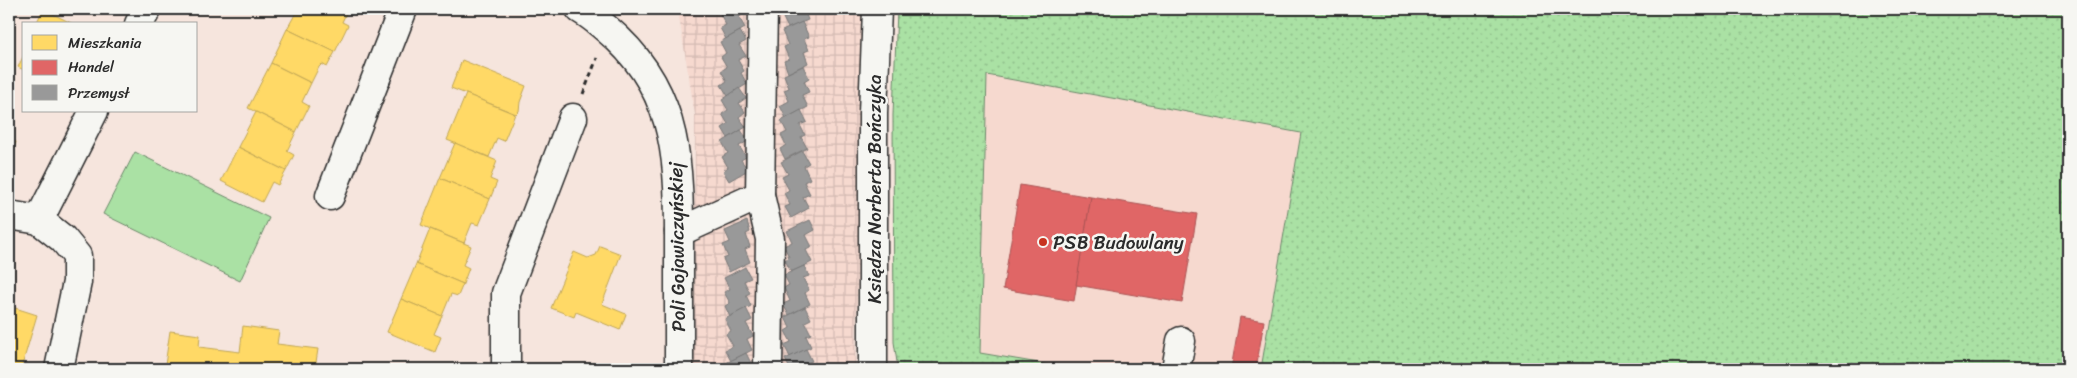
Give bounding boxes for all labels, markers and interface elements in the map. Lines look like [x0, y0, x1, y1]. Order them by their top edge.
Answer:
legend [22, 22, 198, 112]
text: Mieszkania [68, 30, 142, 56]
text: Handel [68, 54, 115, 80]
street label: Księdza Norberta Bończyka [858, 74, 891, 304]
text: Przemysł [68, 80, 130, 106]
street label: Poli Gojawiczyńskiej [659, 160, 695, 332]
place label: PSB Budowlany [1053, 226, 1184, 259]
marker: PSB Budowlany [1037, 236, 1049, 248]

